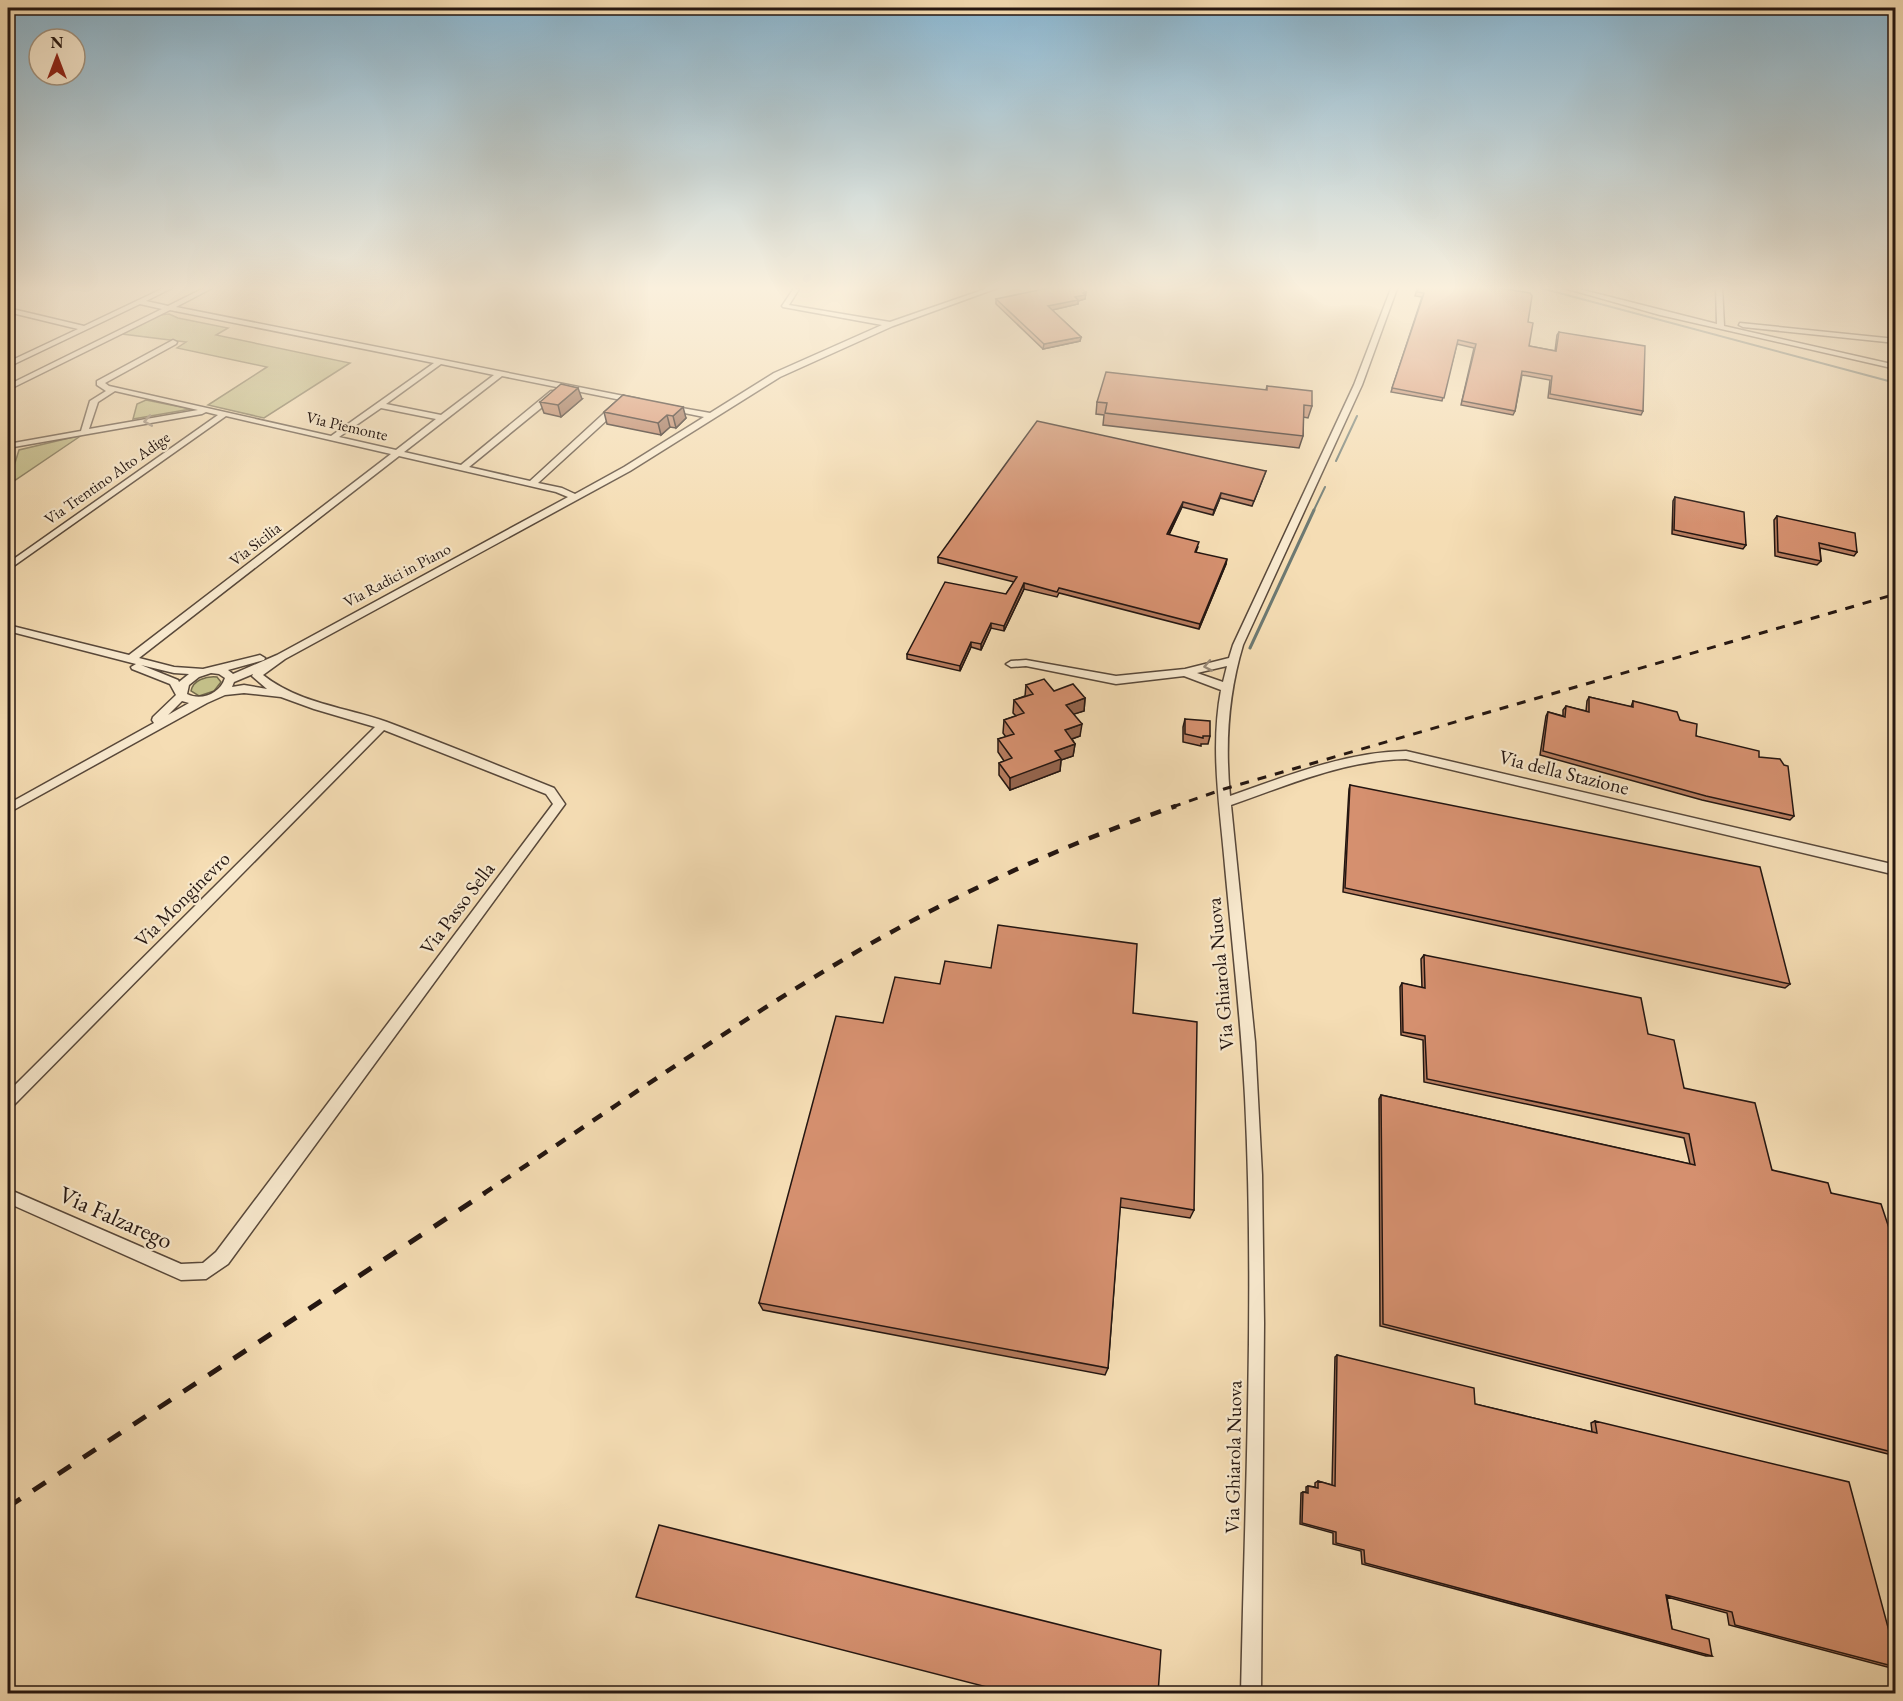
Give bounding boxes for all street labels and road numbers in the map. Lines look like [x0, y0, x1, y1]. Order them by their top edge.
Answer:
street label: Via Piemonte [304, 406, 390, 446]
street label: Via Trentino Alto Adige [40, 427, 174, 529]
street label: Via Sicilia [225, 517, 286, 571]
street label: Via Radici in Piano [340, 538, 454, 612]
street label: Via della Stazione [1496, 743, 1632, 801]
street label: Via Monginevro [129, 845, 236, 952]
street label: Via Passo Sella [414, 856, 500, 960]
street label: Via Ghiarola Nuova [1200, 897, 1240, 1051]
street label: Via Falzarego [54, 1178, 178, 1256]
street label: Via Ghiarola Nuova [1219, 1380, 1247, 1534]

